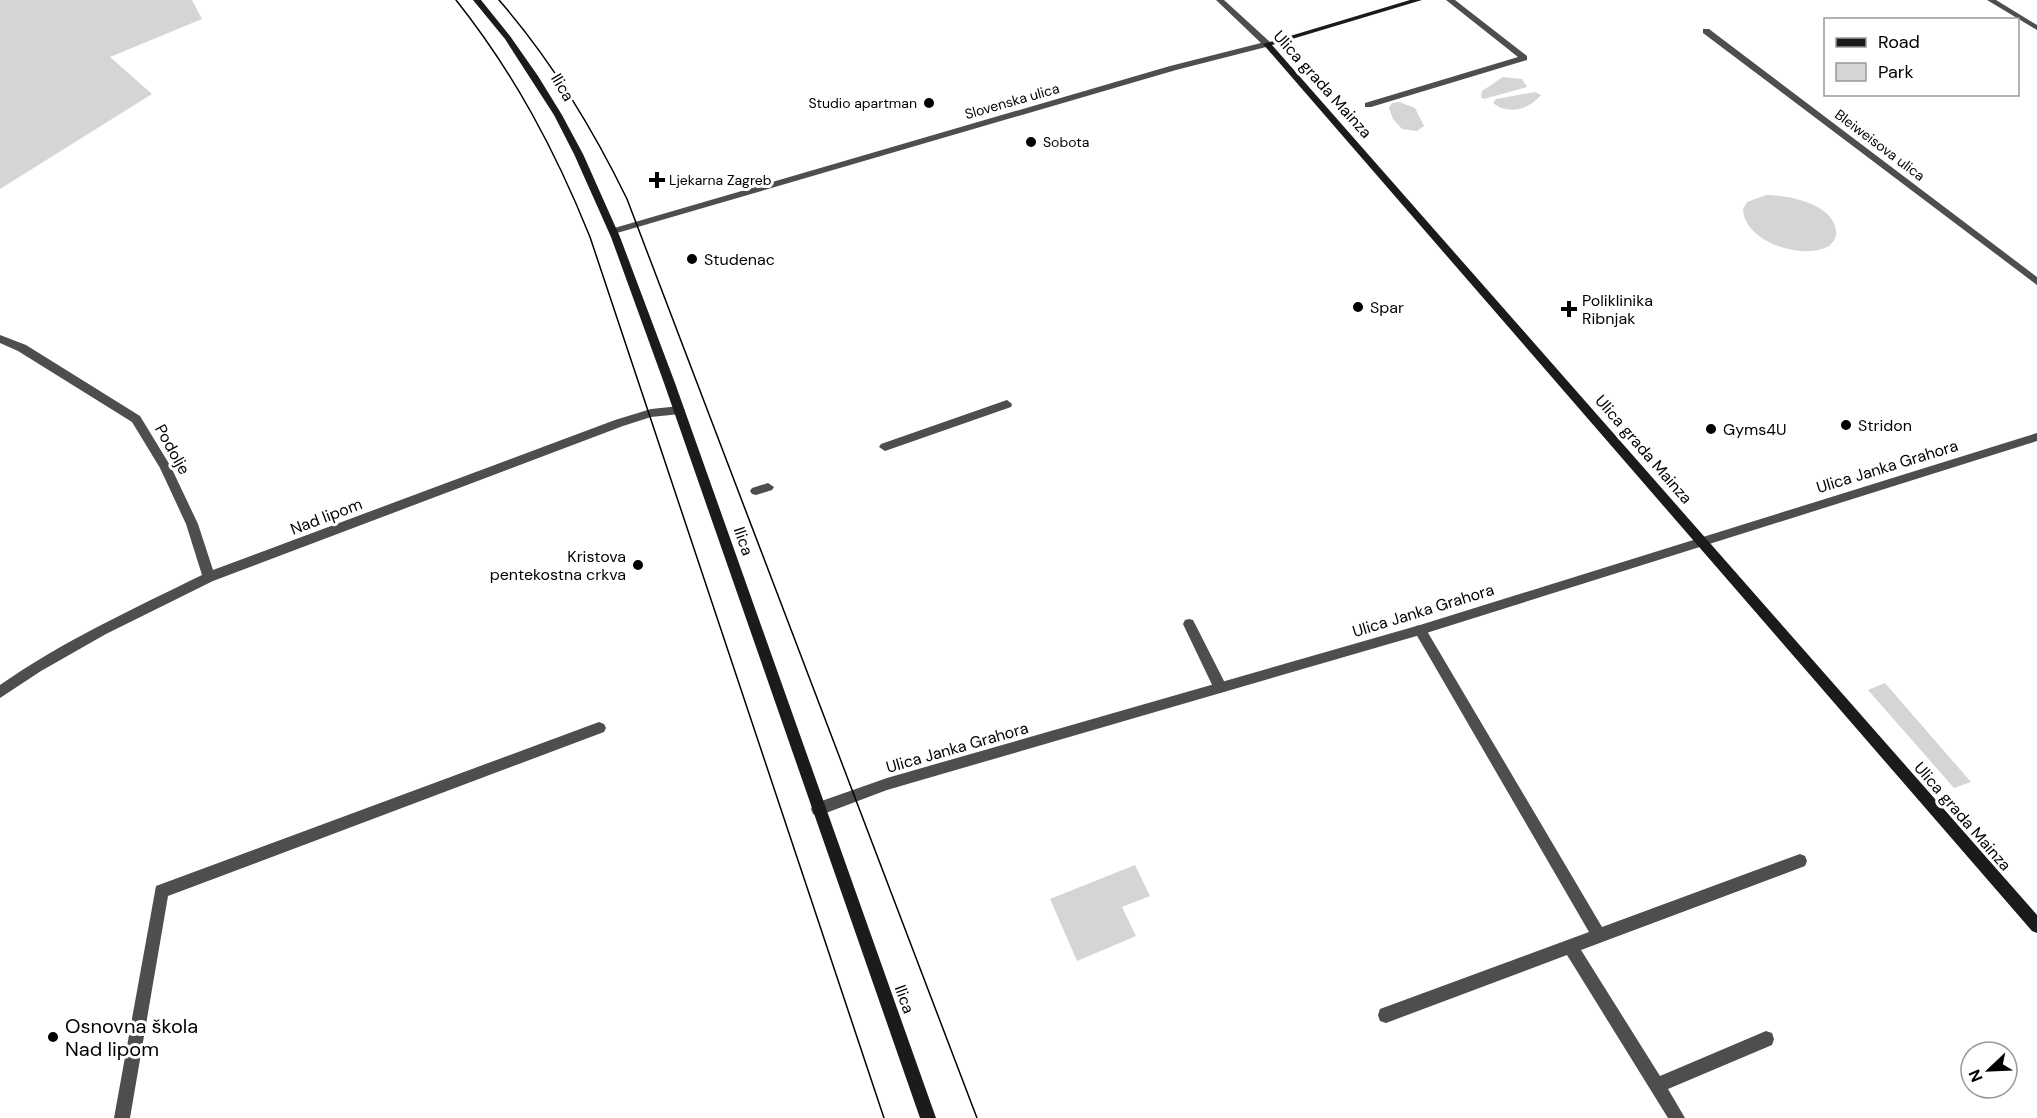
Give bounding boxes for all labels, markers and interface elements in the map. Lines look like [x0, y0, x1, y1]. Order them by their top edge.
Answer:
legend [1824, 18, 2019, 96]
street label: Ulica grada Mainza [1269, 26, 1377, 143]
text: Road [1878, 30, 1920, 54]
text: Park [1878, 60, 1914, 84]
street label: Ilica [546, 69, 579, 105]
street label: Slovenska ulica [963, 79, 1061, 123]
place label: Studio apartman [808, 94, 917, 112]
marker: Studio apartman [922, 96, 936, 110]
street label: Bleiweisova ulica [1831, 105, 1929, 185]
place label: Sobota [1043, 133, 1089, 151]
marker: Sobota [1024, 135, 1038, 149]
place label: Ljekarna Zagreb [669, 171, 772, 189]
marker: Ljekarna Zagreb [650, 173, 664, 187]
place label: Studenac [704, 249, 775, 270]
marker: Studenac [685, 252, 699, 266]
place label: Poliklinika Ribnjak [1582, 290, 1653, 329]
place label: Spar [1370, 297, 1404, 318]
marker: Spar [1351, 300, 1365, 314]
marker: Poliklinika Ribnjak [1560, 300, 1578, 318]
street label: Ulica grada Mainza [1591, 390, 1697, 508]
place label: Stridon [1858, 415, 1912, 436]
marker: Stridon [1839, 418, 1853, 432]
place label: Gyms4U [1723, 419, 1787, 440]
street label: Podolje [150, 420, 195, 478]
marker: Gyms4U [1704, 422, 1718, 436]
street label: Ulica Janka Grahora [1814, 435, 1960, 498]
street label: Nad lipom [287, 493, 365, 540]
street label: Ilica [729, 524, 758, 558]
place label: Kristova pentekostna crkva [490, 546, 626, 585]
marker: Kristova pentekostna crkva [631, 558, 645, 572]
street label: Ulica Janka Grahora [1350, 579, 1496, 642]
street label: Ulica Janka Grahora [884, 717, 1031, 778]
street label: Ulica grada Mainza [1910, 757, 2016, 875]
street label: Ilica [890, 982, 919, 1016]
place label: Osnovna škola Nad lipom [65, 1013, 198, 1062]
marker: Osnovna škola Nad lipom [46, 1030, 60, 1044]
north arrow [1959, 1040, 2019, 1100]
text: N [1964, 1066, 1988, 1085]

